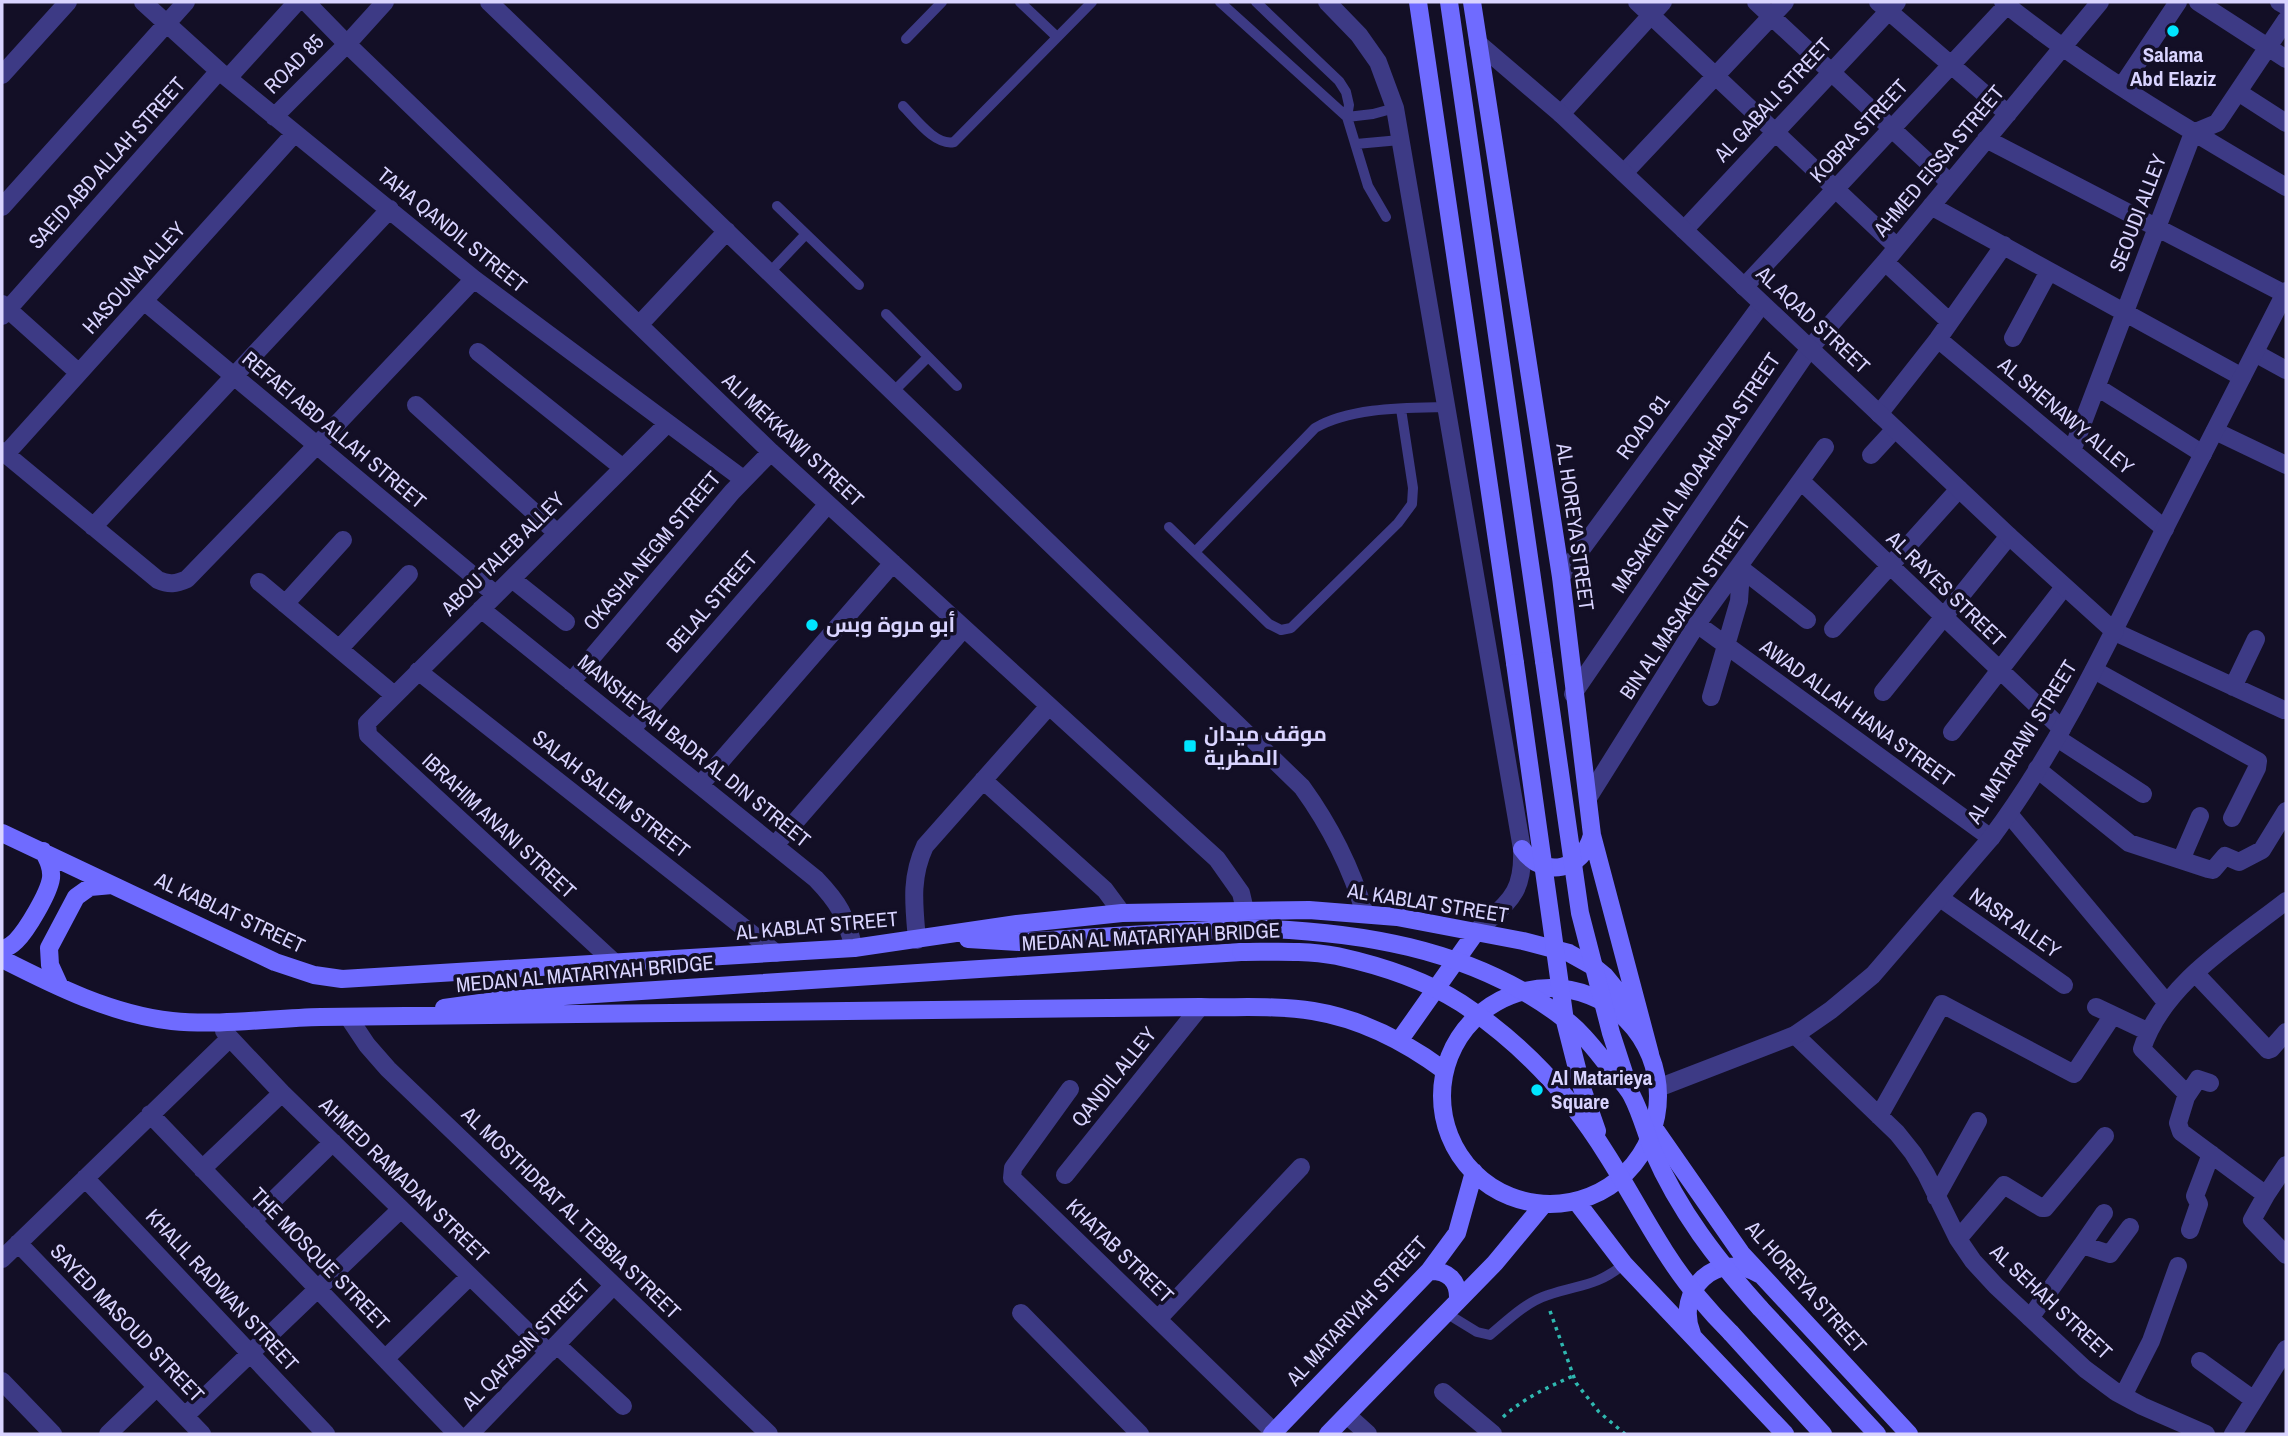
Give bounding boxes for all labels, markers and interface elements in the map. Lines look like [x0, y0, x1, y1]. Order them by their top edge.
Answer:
marker: Salama Abd Elaziz [2165, 23, 2181, 39]
street label: ROAD 85 [257, 27, 330, 100]
street label: AL GABALI STREET [1707, 31, 1838, 169]
place label: Salama Abd Elaziz [2130, 40, 2216, 93]
street label: SAEID ABD ALLAH STREET [22, 70, 192, 255]
street label: KOBRA STREET [1803, 72, 1915, 189]
street label: AHMED EISSA STREET [1866, 78, 2011, 243]
street label: SEOUDI ALLEY [2102, 150, 2173, 276]
street label: TAHA QANDIL STREET [371, 160, 534, 299]
street label: HASOUNA ALLEY [75, 215, 192, 340]
street label: AL AQAD STREET [1749, 259, 1877, 380]
street label: REFAEI ABD ALLAH STREET [236, 344, 433, 515]
street label: MASAKEN AL MOAAHADA STREET [1604, 347, 1787, 598]
street label: AL SHENAWY ALLEY [1992, 350, 2141, 481]
street label: ALI MEKKAWI STREET [715, 366, 871, 513]
street label: ROAD 81 [1609, 388, 1676, 465]
street label: AL HOREYA STREET [1549, 441, 1602, 613]
street label: OKASHA NEGM STREET [576, 464, 727, 637]
street label: ABOU TALEB ALLEY [434, 485, 571, 623]
street label: BIN AL MASAKEN STREET [1613, 510, 1757, 705]
street label: AL RAYES STREET [1880, 524, 2013, 653]
street label: BELAL STREET [659, 544, 764, 659]
place label: أبو مروة وبس [826, 610, 955, 639]
marker: أبو مروة وبس [804, 617, 820, 633]
street label: AWAD ALLAH HANA STREET [1754, 632, 1961, 793]
street label: MANSHEYAH BADR AL DIN STREET [572, 647, 817, 854]
street label: AL MATARAWI STREET [1959, 654, 2084, 830]
place label: موقف ميدان المطرية [1204, 719, 1327, 772]
street label: SALAH SALEM STREET [527, 723, 696, 865]
marker: موقف ميدان المطرية [1182, 738, 1198, 754]
street label: IBRAHIM ANANI STREET [416, 747, 583, 905]
street label: AL KABLAT STREET [150, 865, 310, 960]
street label: AL KABLAT STREET [1345, 875, 1511, 930]
street label: NASR ALLEY [1964, 881, 2067, 965]
street label: AL KABLAT STREET [734, 904, 900, 947]
street label: MEDAN AL MATARIYAH BRIDGE [1021, 915, 1281, 958]
street label: MEDAN AL MATARIYAH BRIDGE [455, 948, 715, 999]
street label: QANDIL ALLEY [1064, 1020, 1163, 1133]
place label: Al Matarieya Square [1551, 1063, 1653, 1116]
marker: Al Matarieya Square [1529, 1082, 1545, 1098]
street label: AHMED RAMADAN STREET [312, 1090, 496, 1269]
street label: AL MOSTHDRAT AL TEBBIA STREET [455, 1099, 688, 1326]
street label: THE MOSQUE STREET [244, 1181, 397, 1337]
street label: KHATAB STREET [1060, 1192, 1181, 1310]
street label: KHALIL RADWAN STREET [139, 1202, 306, 1377]
street label: AL HOREYA STREET [1739, 1214, 1874, 1359]
street label: AL MATARIYAH STREET [1279, 1229, 1434, 1392]
street label: SAYED MASOUD STREET [44, 1237, 211, 1409]
street label: AL SEHAH STREET [1983, 1237, 2119, 1366]
street label: AL QAFASIN STREET [455, 1272, 596, 1418]

